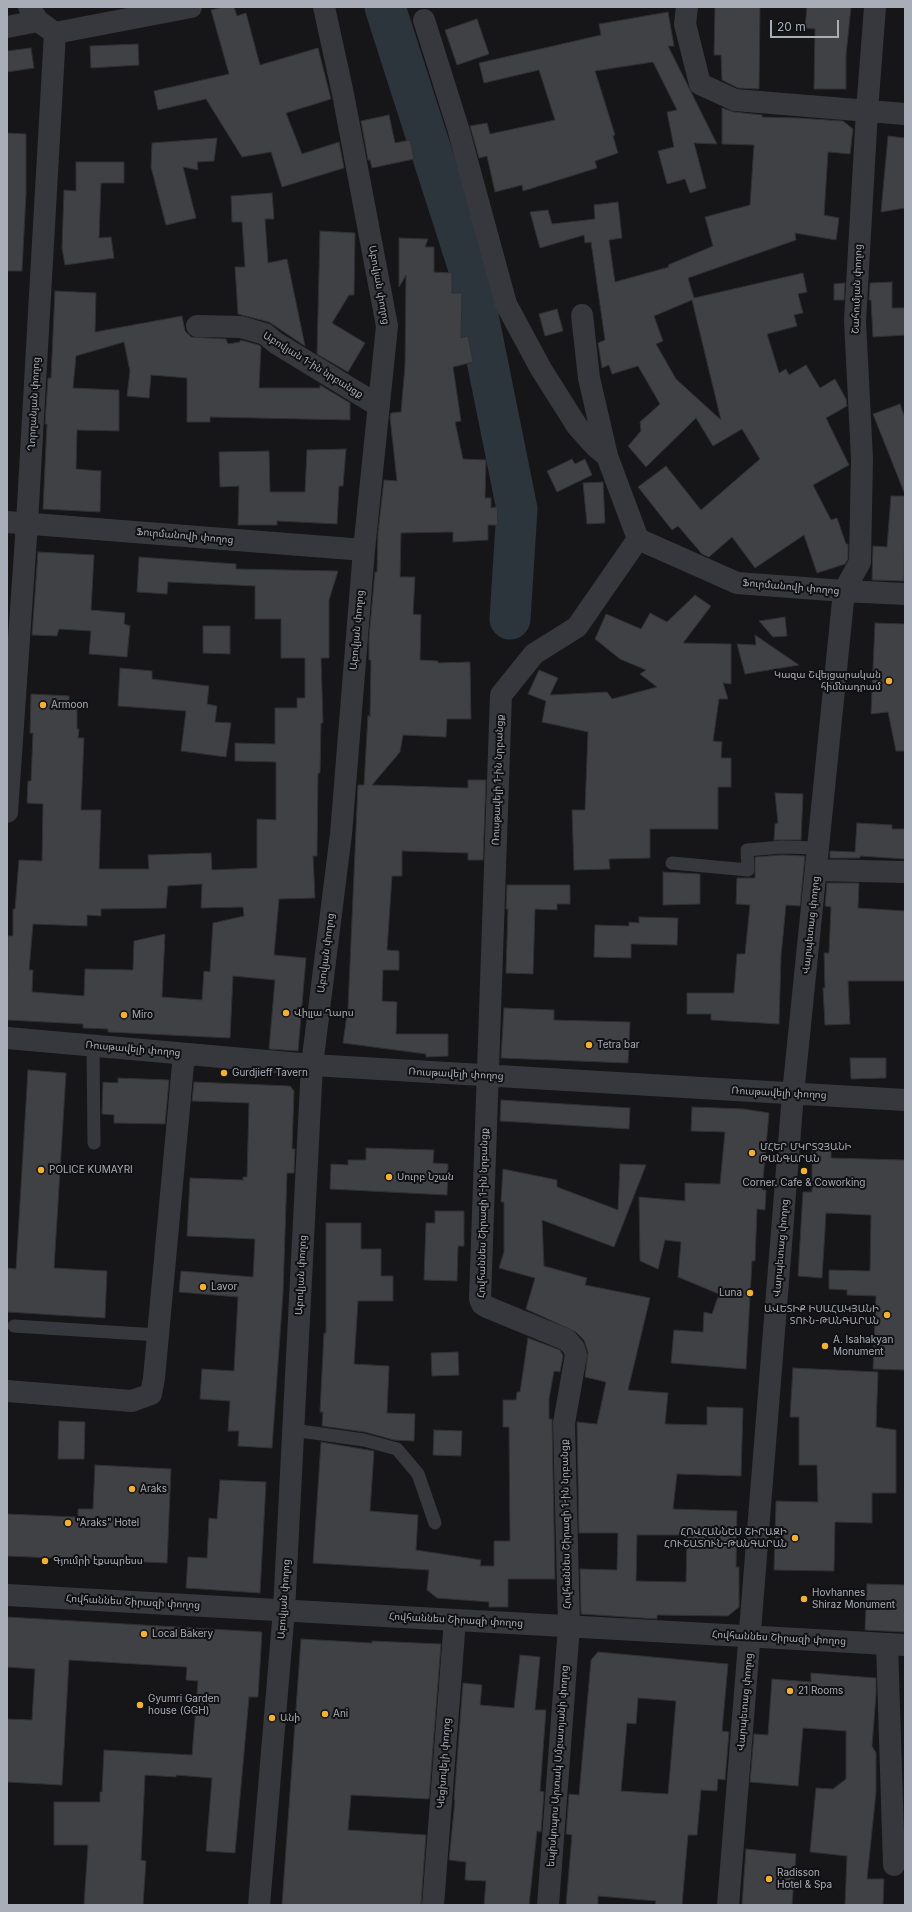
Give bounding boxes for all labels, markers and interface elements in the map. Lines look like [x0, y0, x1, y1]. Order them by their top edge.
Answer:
scale bar [772, 12, 841, 38]
text: 20 m [777, 19, 806, 34]
street label: Աբովյան փողոց [366, 244, 392, 326]
street label: Շահումյան փողոց [849, 244, 865, 334]
street label: Աբովյան 1-ին նրբանցք [261, 329, 365, 401]
street label: Ղորղանյան փողոց [26, 357, 42, 451]
street label: Ֆուրմանովի փողոց [136, 526, 234, 546]
street label: Ֆուրմանովի փողոց [742, 577, 840, 597]
street label: Աբովյան փողոց [348, 590, 366, 670]
place label: Կազա Շվեյցարական հիմնադրամ [774, 669, 881, 692]
marker: Կազա Շվեյցարական հիմնադրամ [884, 676, 894, 686]
place label: Armoon [51, 699, 88, 711]
marker: Armoon [38, 700, 48, 710]
street label: Ռուսթավելի 1-ին նրբանցք [490, 714, 506, 846]
street label: Վարպետաց փողոց [800, 875, 822, 975]
street label: Աբովյան փողոց [315, 912, 337, 994]
place label: Վիլլա Ղարս [294, 1007, 354, 1019]
marker: Վիլլա Ղարս [281, 1008, 291, 1018]
place label: Miro [132, 1009, 153, 1021]
marker: Miro [119, 1010, 129, 1020]
street label: Ռուսթավելի փողոց [85, 1039, 181, 1059]
place label: Tetra bar [597, 1039, 640, 1051]
marker: Tetra bar [584, 1040, 594, 1050]
street label: Ռուսթավելի փողոց [408, 1066, 504, 1082]
place label: Gurdjieff Tavern [232, 1067, 308, 1079]
marker: Gurdjieff Tavern [219, 1068, 229, 1078]
street label: Ռուսթավելի փողոց [731, 1085, 827, 1101]
street label: Հովհաննես Շիրազի 1-ին նրբանցք [476, 1128, 490, 1298]
place label: ՄՀԵՐ ՄԿՐՏՉՅԱՆԻ ԹԱՆԳԱՐԱՆ [760, 1141, 851, 1164]
marker: ՄՀԵՐ ՄԿՐՏՉՅԱՆԻ ԹԱՆԳԱՐԱՆ [747, 1148, 757, 1158]
place label: POLICE KUMAYRI [49, 1164, 133, 1176]
marker: POLICE KUMAYRI [36, 1165, 46, 1175]
marker: Corner. Cafe & Coworking [799, 1166, 809, 1176]
place label: Սուրբ Նշան [397, 1171, 454, 1183]
marker: Սուրբ Նշան [384, 1172, 394, 1182]
place label: Corner. Cafe & Coworking [742, 1177, 866, 1189]
street label: Վարպետաց փողոց [771, 1198, 791, 1298]
street label: Աբովյան փողոց [293, 1235, 309, 1315]
place label: Lavor [211, 1281, 237, 1293]
marker: Lavor [198, 1282, 208, 1292]
place label: Luna [719, 1287, 742, 1299]
marker: Luna [745, 1288, 755, 1298]
place label: ԱՎԵՏԻՔ ԻՍԱՀԱԿՅԱՆԻ ՏՈՒՆ-ԹԱՆԳԱՐԱՆ [764, 1303, 879, 1326]
marker: ԱՎԵՏԻՔ ԻՍԱՀԱԿՅԱՆԻ ՏՈՒՆ-ԹԱՆԳԱՐԱՆ [882, 1310, 892, 1320]
place label: A. Isahakyan Monument [833, 1334, 893, 1358]
marker: A. Isahakyan Monument [820, 1341, 830, 1351]
street label: Հովհաննես Շիրազի 1-ին նրբանցք [559, 1439, 573, 1609]
place label: Araks [140, 1483, 167, 1495]
marker: Araks [127, 1484, 137, 1494]
place label: "Araks" Hotel [76, 1517, 139, 1529]
marker: "Araks" Hotel [63, 1518, 73, 1528]
place label: ՀՈՎՀԱՆՆԵՍ ՇԻՐԱԶԻ ՀՈՒՇԱՏՈՒՆ-ԹԱՆԳԱՐԱՆ [664, 1526, 787, 1550]
marker: ՀՈՎՀԱՆՆԵՍ ՇԻՐԱԶԻ ՀՈՒՇԱՏՈՒՆ-ԹԱՆԳԱՐԱՆ [790, 1533, 800, 1543]
place label: Գյումրի էքսպրեսս [53, 1555, 143, 1567]
marker: Գյումրի էքսպրեսս [40, 1556, 50, 1566]
street label: Աբովյան փողոց [275, 1559, 293, 1639]
place label: Hovhannes Shiraz Monument [812, 1587, 895, 1610]
street label: Հովհաննես Շիրազի փողոց [66, 1592, 200, 1612]
marker: Hovhannes Shiraz Monument [799, 1594, 809, 1604]
street label: Հովհաննես Շիրազի փողոց [389, 1610, 523, 1630]
place label: Local Bakery [152, 1628, 213, 1640]
street label: Հովհաննես Շիրազի փողոց [712, 1628, 846, 1648]
marker: Local Bakery [139, 1629, 149, 1639]
street label: Վարպետաց փողոց [735, 1652, 755, 1752]
street label: եպիսկոպոս Արտակ Սմբատյանի փողոց [545, 1665, 571, 1867]
place label: 21 Rooms [798, 1685, 843, 1697]
marker: 21 Rooms [785, 1686, 795, 1696]
place label: Gyumri Garden house (GGH) [148, 1693, 219, 1716]
marker: Gyumri Garden house (GGH) [135, 1700, 145, 1710]
place label: Ani [333, 1708, 348, 1720]
marker: Ani [320, 1709, 330, 1719]
place label: Անի [280, 1712, 300, 1724]
marker: Անի [267, 1713, 277, 1723]
street label: Կեցխովելի փողոց [435, 1717, 453, 1809]
place label: Radisson Hotel & Spa [777, 1867, 832, 1890]
marker: Radisson Hotel & Spa [764, 1874, 774, 1884]

